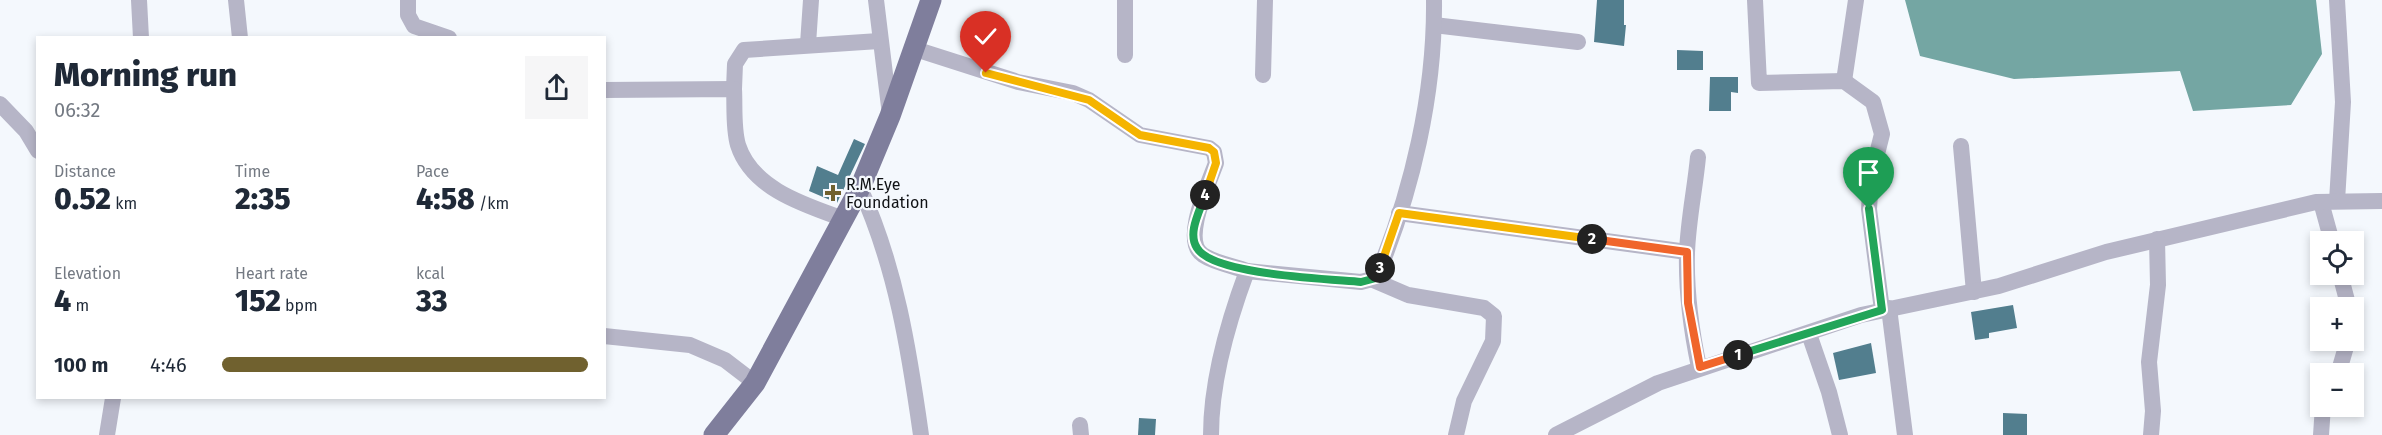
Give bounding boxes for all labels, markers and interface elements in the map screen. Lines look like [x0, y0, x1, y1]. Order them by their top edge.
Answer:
pin [960, 11, 1011, 73]
icon: check [969, 20, 1002, 53]
text: Morning run [54, 55, 237, 95]
button: share [525, 56, 588, 119]
text: 06:32 [54, 98, 100, 122]
pin [1843, 147, 1894, 209]
icon: arrive [1852, 156, 1885, 189]
text: Distance [54, 162, 116, 181]
text: Time [235, 162, 270, 181]
text: Pace [416, 162, 449, 181]
place label: R.M.Eye Foundation [846, 175, 929, 212]
pin: 4 [1190, 180, 1220, 210]
text: 0.52 [54, 181, 111, 217]
text: 2:35 [235, 181, 291, 217]
text: 4:58 [416, 181, 475, 217]
marker: R.M.Eye Foundation [824, 184, 842, 202]
text: 4 [1200, 185, 1210, 204]
text: km [111, 194, 137, 213]
text: /km [475, 194, 509, 213]
pin: 2 [1577, 224, 1607, 254]
text: 2 [1588, 229, 1596, 248]
map controls [2310, 231, 2364, 417]
button: locate [2310, 231, 2364, 285]
pin: 3 [1365, 253, 1395, 283]
text: 3 [1376, 258, 1384, 277]
text: Elevation [54, 264, 121, 283]
text: Heart rate [235, 264, 308, 283]
text: kcal [416, 264, 445, 283]
text: 4 [54, 283, 71, 319]
text: 152 [235, 283, 281, 319]
text: 33 [416, 283, 448, 319]
text: m [71, 296, 89, 315]
text: bpm [281, 296, 318, 315]
button: + [2310, 297, 2364, 351]
pin: 1 [1723, 340, 1753, 370]
text: 1 [1734, 345, 1742, 364]
text: 100 m [54, 353, 108, 377]
text: 4:46 [150, 353, 187, 377]
button: − [2310, 363, 2364, 417]

